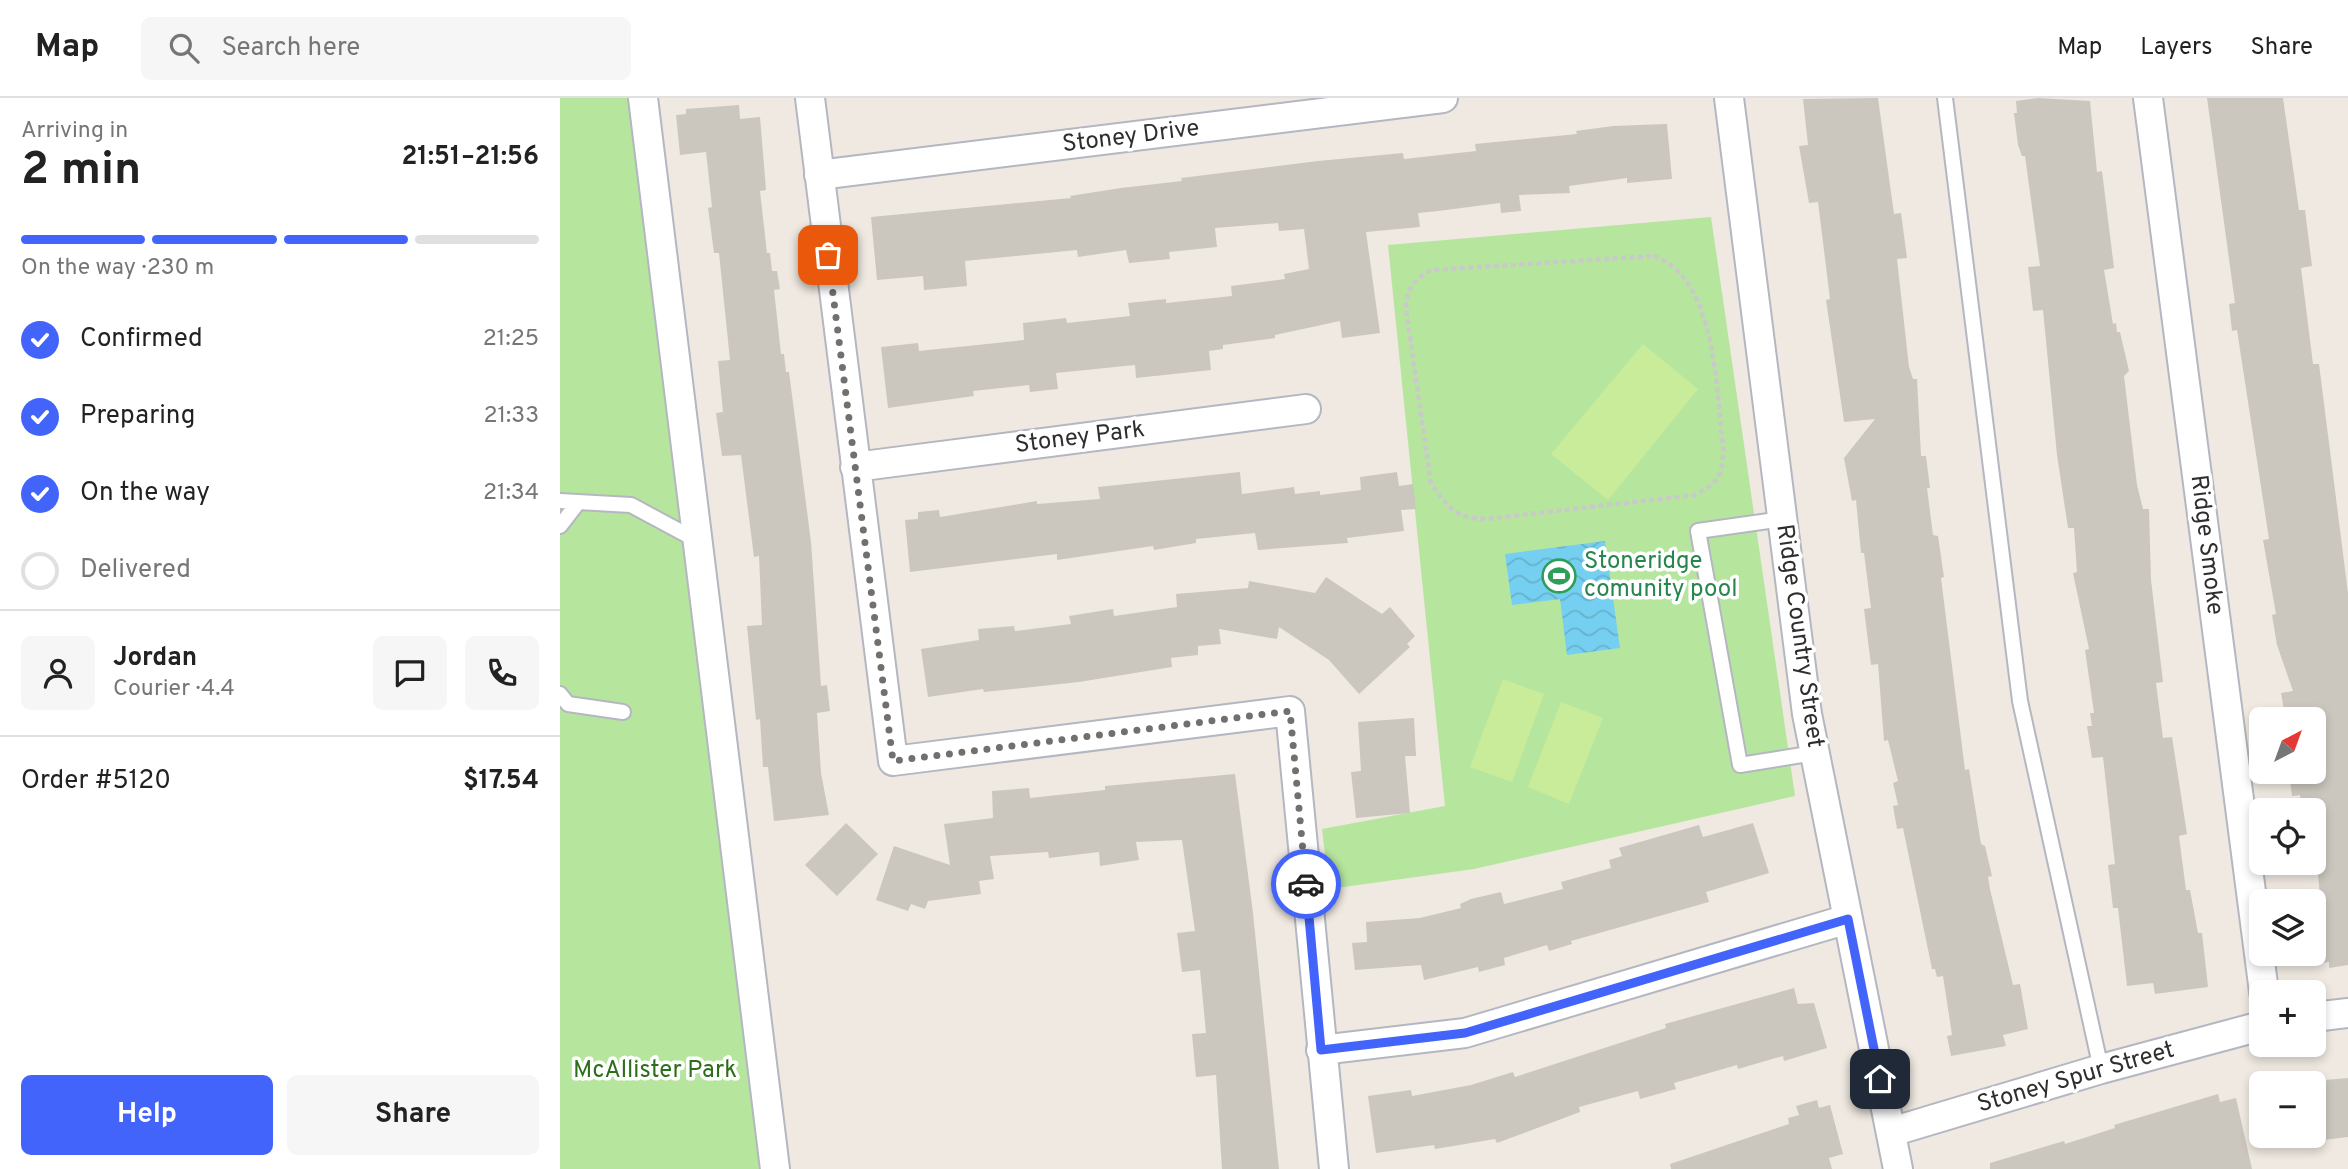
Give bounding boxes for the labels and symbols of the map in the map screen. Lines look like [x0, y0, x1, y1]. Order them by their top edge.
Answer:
street label: Stoney Drive [1061, 114, 1201, 160]
pin [798, 225, 858, 285]
street label: Stoney Park [1013, 415, 1147, 461]
street label: Ridge Smoke [2183, 473, 2229, 617]
street label: Ridge Country Street [1768, 522, 1830, 750]
place label: Stoneridge comunity pool [1584, 547, 1737, 605]
sports icon: Stoneridge comunity pool [1540, 557, 1578, 595]
north arrow [2249, 707, 2326, 784]
courier [1271, 849, 1341, 919]
street label: Stoney Spur Street [1974, 1036, 2178, 1120]
pin [1850, 1049, 1910, 1109]
park label: McAllister Park [573, 1056, 737, 1086]

